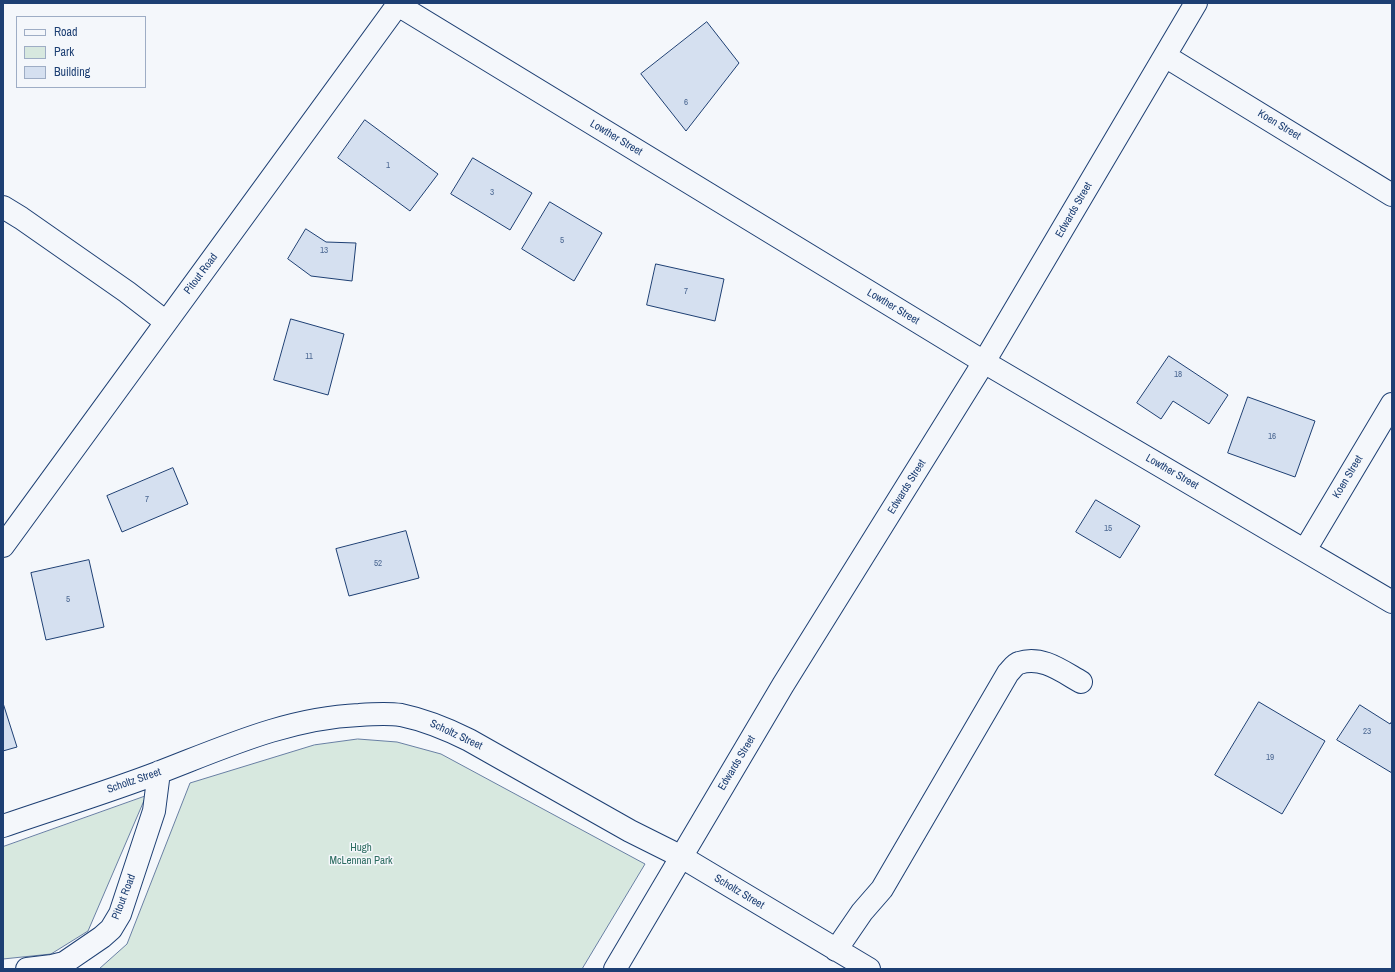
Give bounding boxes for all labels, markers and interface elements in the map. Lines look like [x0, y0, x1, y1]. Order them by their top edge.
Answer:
legend [16, 16, 146, 88]
text: Road [54, 24, 78, 40]
text: Park [54, 44, 74, 60]
text: Building [54, 64, 90, 80]
house number: 6 [684, 98, 688, 108]
street label: Koen Street [1255, 107, 1303, 143]
street label: Lowther Street [587, 117, 645, 159]
house number: 1 [386, 161, 390, 171]
street label: Edwards Street [1053, 180, 1095, 240]
house number: 3 [490, 188, 494, 198]
house number: 5 [560, 236, 564, 246]
house number: 13 [320, 246, 328, 256]
street label: Pitout Road [181, 251, 221, 297]
street label: Lowther Street [864, 286, 922, 328]
house number: 7 [684, 287, 688, 297]
house number: 11 [305, 352, 313, 362]
house number: 18 [1174, 370, 1182, 380]
house number: 16 [1268, 432, 1276, 442]
street label: Lowther Street [1143, 452, 1201, 492]
street label: Koen Street [1330, 453, 1366, 501]
street label: Edwards Street [885, 457, 929, 517]
house number: 7 [145, 495, 149, 505]
house number: 15 [1104, 524, 1112, 534]
house number: 52 [374, 559, 382, 569]
house number: 5 [66, 595, 70, 605]
street label: Scholtz Street [428, 717, 484, 753]
house number: 23 [1363, 727, 1371, 737]
street label: Edwards Street [715, 733, 759, 793]
house number: 19 [1266, 753, 1274, 763]
street label: Scholtz Street [105, 766, 163, 796]
park label: Hugh McLennan Park [329, 841, 393, 867]
street label: Pitout Road [109, 872, 139, 922]
street label: Scholtz Street [712, 872, 766, 912]

